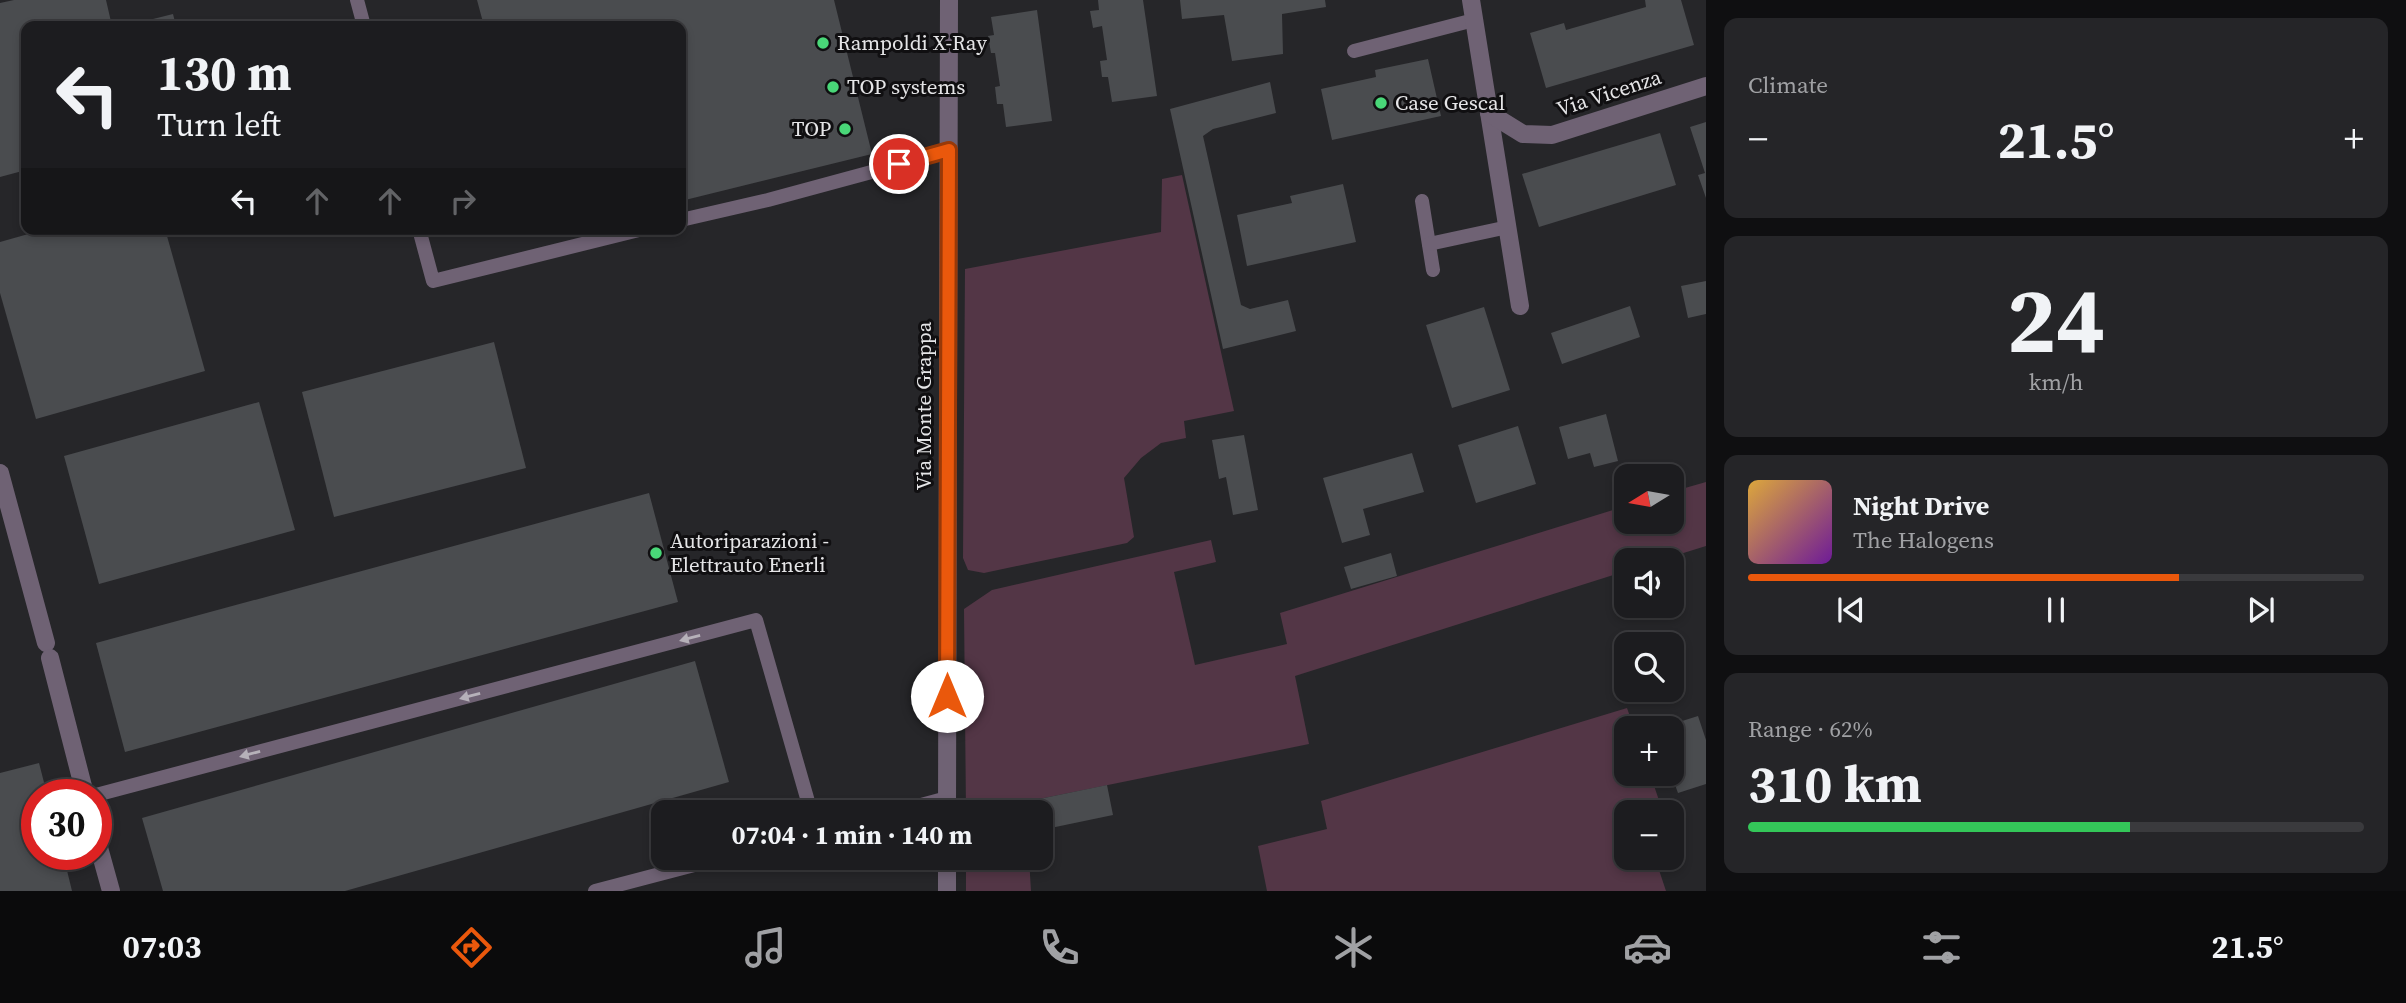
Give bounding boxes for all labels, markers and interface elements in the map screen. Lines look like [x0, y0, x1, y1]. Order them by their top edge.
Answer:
place label: Rampoldi X-Ray [837, 28, 987, 57]
marker: Rampoldi X-Ray [815, 35, 831, 51]
text: 130 m [157, 39, 292, 106]
icon: left [42, 49, 133, 140]
street label: Via Vicenza [1553, 62, 1665, 123]
text: Climate [1748, 69, 1828, 101]
place label: TOP systems [847, 72, 965, 101]
marker: TOP systems [825, 79, 841, 95]
place label: Case Gescal [1395, 88, 1505, 117]
marker: Case Gescal [1373, 95, 1389, 111]
text: Turn left [157, 103, 281, 147]
text: 21.5° [1997, 104, 2115, 175]
text: − [1748, 113, 1768, 165]
text: + [2344, 113, 2364, 165]
place label: TOP [792, 114, 831, 143]
marker: TOP [837, 121, 853, 137]
pin [869, 134, 929, 194]
icon: arrive [880, 145, 918, 183]
icon: left [225, 182, 263, 220]
icon: ahead [298, 182, 336, 220]
icon: ahead [371, 182, 409, 220]
icon: right [444, 182, 482, 220]
text: 24 [2007, 258, 2105, 382]
street label: Via Monte Grappa [909, 321, 938, 490]
text: km/h [2029, 366, 2083, 398]
north arrow [1614, 464, 1684, 534]
map controls [1614, 464, 1684, 870]
text: Night Drive [1853, 488, 1989, 524]
text: The Halogens [1853, 524, 1994, 556]
place label: Autoriparazioni - Elettrauto Enerli [670, 526, 829, 579]
marker: Autoriparazioni - Elettrauto Enerli [648, 545, 664, 561]
button: sound [1614, 548, 1684, 618]
icon: previous [1832, 591, 1870, 629]
icon: pause [2037, 591, 2075, 629]
icon: next [2242, 591, 2280, 629]
button: search [1614, 632, 1684, 702]
one-way arrow [678, 633, 700, 644]
position arrow [910, 659, 984, 733]
one-way arrow [459, 691, 481, 702]
text: Range · 62% [1748, 713, 1873, 745]
button: + [1614, 716, 1684, 786]
text: 310 km [1748, 748, 1922, 819]
one-way arrow [239, 749, 261, 760]
speed limit sign: 30 [21, 779, 112, 870]
button: − [1614, 800, 1684, 870]
text: 07:04 · 1 min · 140 m [732, 817, 972, 853]
icon: directions [447, 923, 496, 972]
icon: music [741, 923, 790, 972]
icon: phone [1035, 923, 1084, 972]
icon: climate [1329, 923, 1378, 972]
icon: car [1623, 923, 1672, 972]
icon: filters [1917, 923, 1966, 972]
text: 07:03 [123, 925, 202, 969]
text: 21.5° [2211, 925, 2283, 969]

